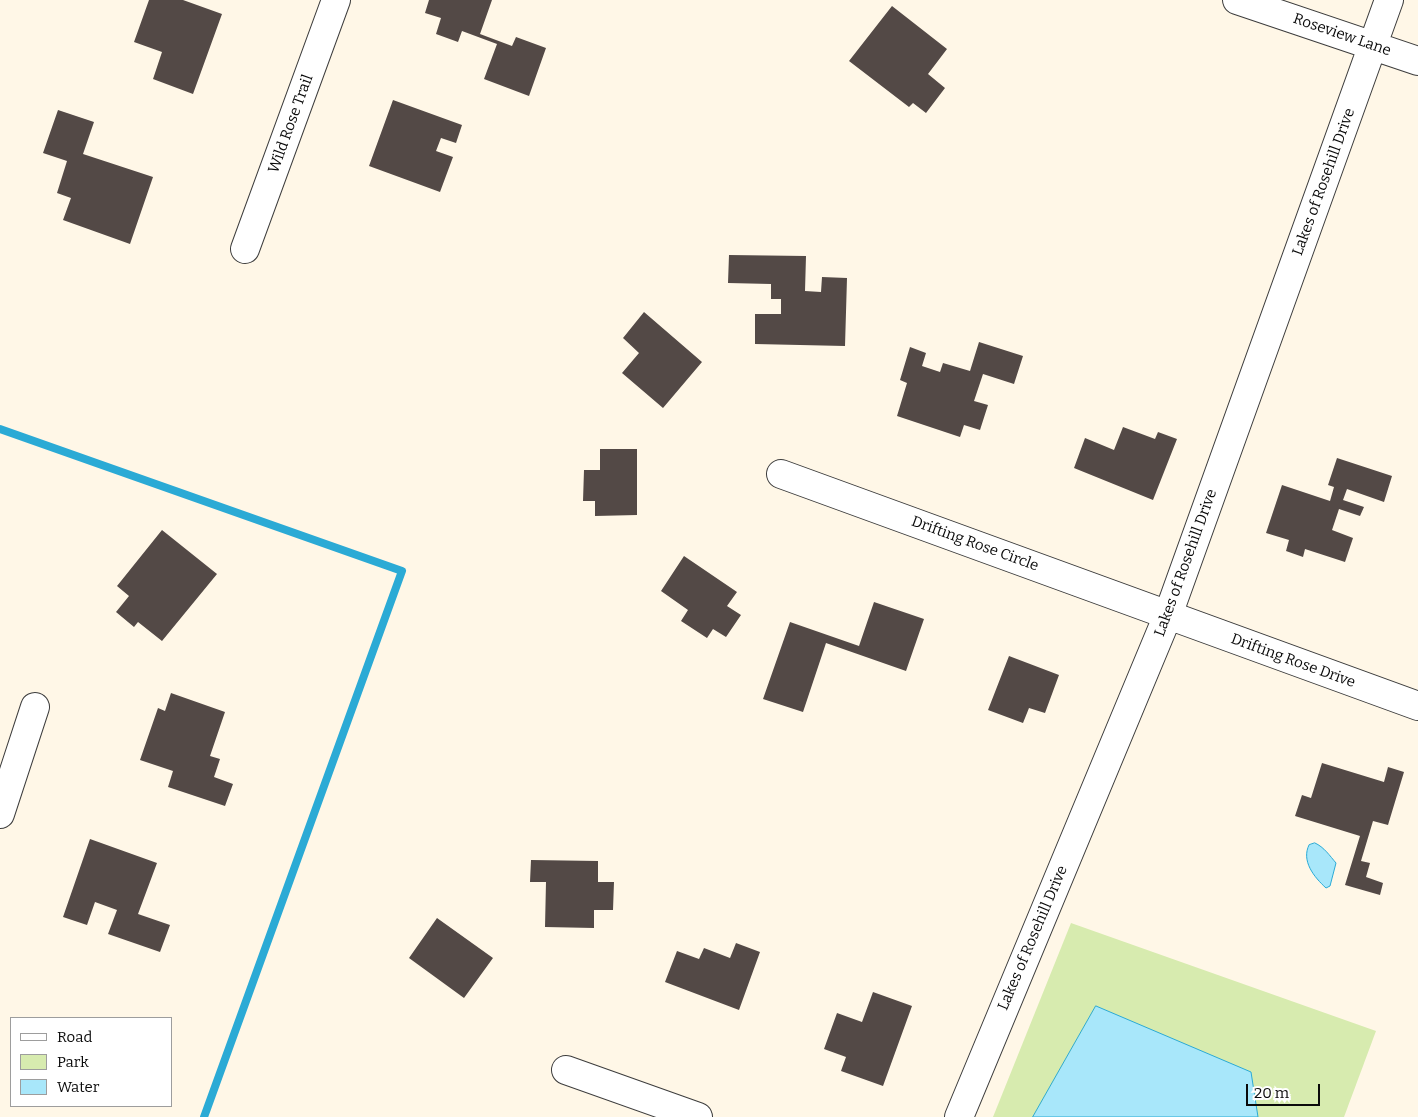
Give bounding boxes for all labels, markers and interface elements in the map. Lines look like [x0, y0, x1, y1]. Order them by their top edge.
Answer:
street label: Roseview Lane [1291, 10, 1393, 60]
street label: Wild Rose Trail [265, 72, 317, 176]
street label: Lakes of Rosehill Drive [1289, 106, 1359, 258]
street label: Lakes of Rosehill Drive [1151, 487, 1221, 639]
street label: Drifting Rose Circle [909, 513, 1041, 575]
street label: Drifting Rose Drive [1228, 630, 1358, 692]
street label: Lakes of Rosehill Drive [994, 863, 1072, 1013]
legend [10, 1017, 172, 1107]
text: Road [57, 1028, 92, 1046]
text: Park [57, 1053, 89, 1071]
scale bar [1248, 1074, 1322, 1106]
text: Water [57, 1078, 99, 1096]
text: 20 m [1254, 1084, 1289, 1102]

